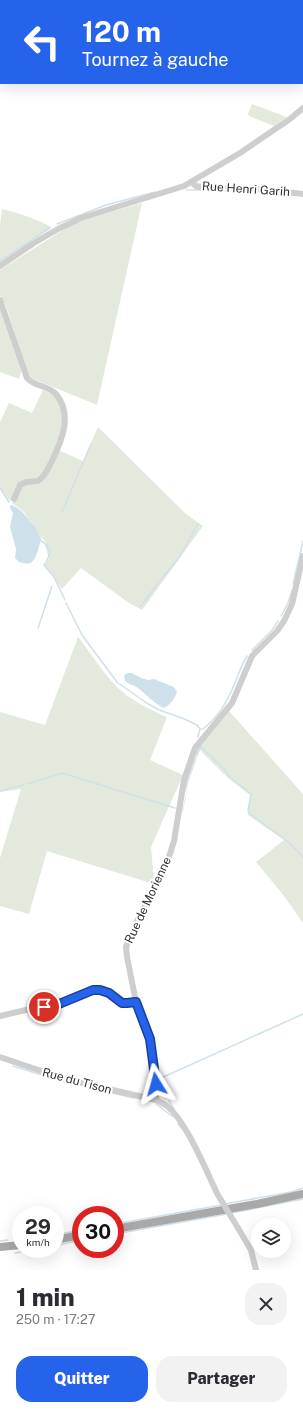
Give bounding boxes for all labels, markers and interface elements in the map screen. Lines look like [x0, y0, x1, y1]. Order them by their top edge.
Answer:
text: 120 m [82, 15, 161, 48]
icon: left [16, 16, 68, 68]
text: Tournez à gauche [82, 49, 229, 70]
street label: Rue Henri Garih [202, 179, 291, 199]
street label: Rue de Morienne [122, 854, 174, 945]
pin [27, 990, 61, 1024]
icon: arrive [33, 996, 55, 1018]
position arrow [135, 1063, 177, 1105]
street label: Rue du Tison [41, 1065, 113, 1097]
speed limit sign: 30 [72, 1206, 124, 1258]
text: 29 [25, 1215, 51, 1239]
map controls [251, 1218, 291, 1258]
button: layers [251, 1218, 291, 1258]
text: km/h [26, 1236, 50, 1248]
text: 1 min [16, 1283, 75, 1311]
button: close [245, 1283, 287, 1325]
text: 250 m · 17:27 [16, 1312, 96, 1327]
button: Quitter [16, 1356, 148, 1402]
button: Partager [156, 1356, 287, 1402]

